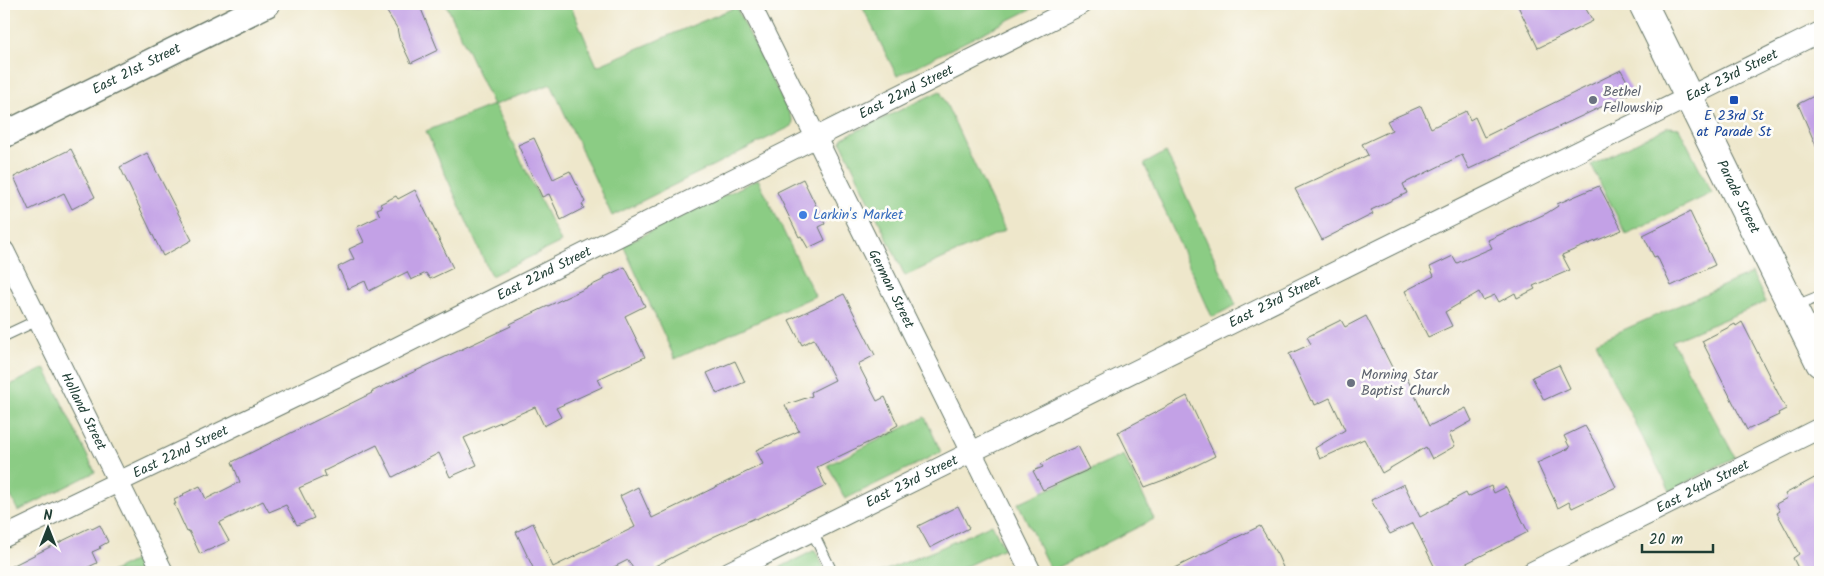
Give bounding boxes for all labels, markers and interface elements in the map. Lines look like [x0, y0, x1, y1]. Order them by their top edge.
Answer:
street label: East 21st Street [88, 37, 185, 100]
street label: East 23rd Street [1682, 43, 1782, 108]
street label: East 22nd Street [855, 59, 958, 125]
place label: Bethel Fellowship [1603, 81, 1663, 119]
marker: Bethel Fellowship [1587, 94, 1599, 106]
marker: E 23rd St at Parade St [1728, 94, 1740, 106]
place label: E 23rd St at Parade St [1697, 105, 1772, 143]
street label: Parade Street [1711, 156, 1766, 238]
place label: Larkin's Market [813, 204, 904, 226]
marker: Larkin's Market [797, 209, 809, 221]
street label: East 22nd Street [493, 240, 596, 307]
street label: German Street [862, 246, 920, 333]
street label: East 23rd Street [1225, 269, 1325, 334]
place label: Morning Star Baptist Church [1361, 364, 1450, 402]
street label: Holland Street [55, 369, 112, 455]
marker: Morning Star Baptist Church [1345, 377, 1357, 389]
street label: East 22nd Street [129, 419, 233, 484]
street label: East 23rd Street [862, 449, 962, 514]
street label: East 24th Street [1652, 454, 1754, 519]
north arrow [22, 504, 72, 554]
text: N [44, 505, 53, 527]
scale bar [1642, 521, 1713, 553]
text: 20 m [1649, 528, 1683, 552]

